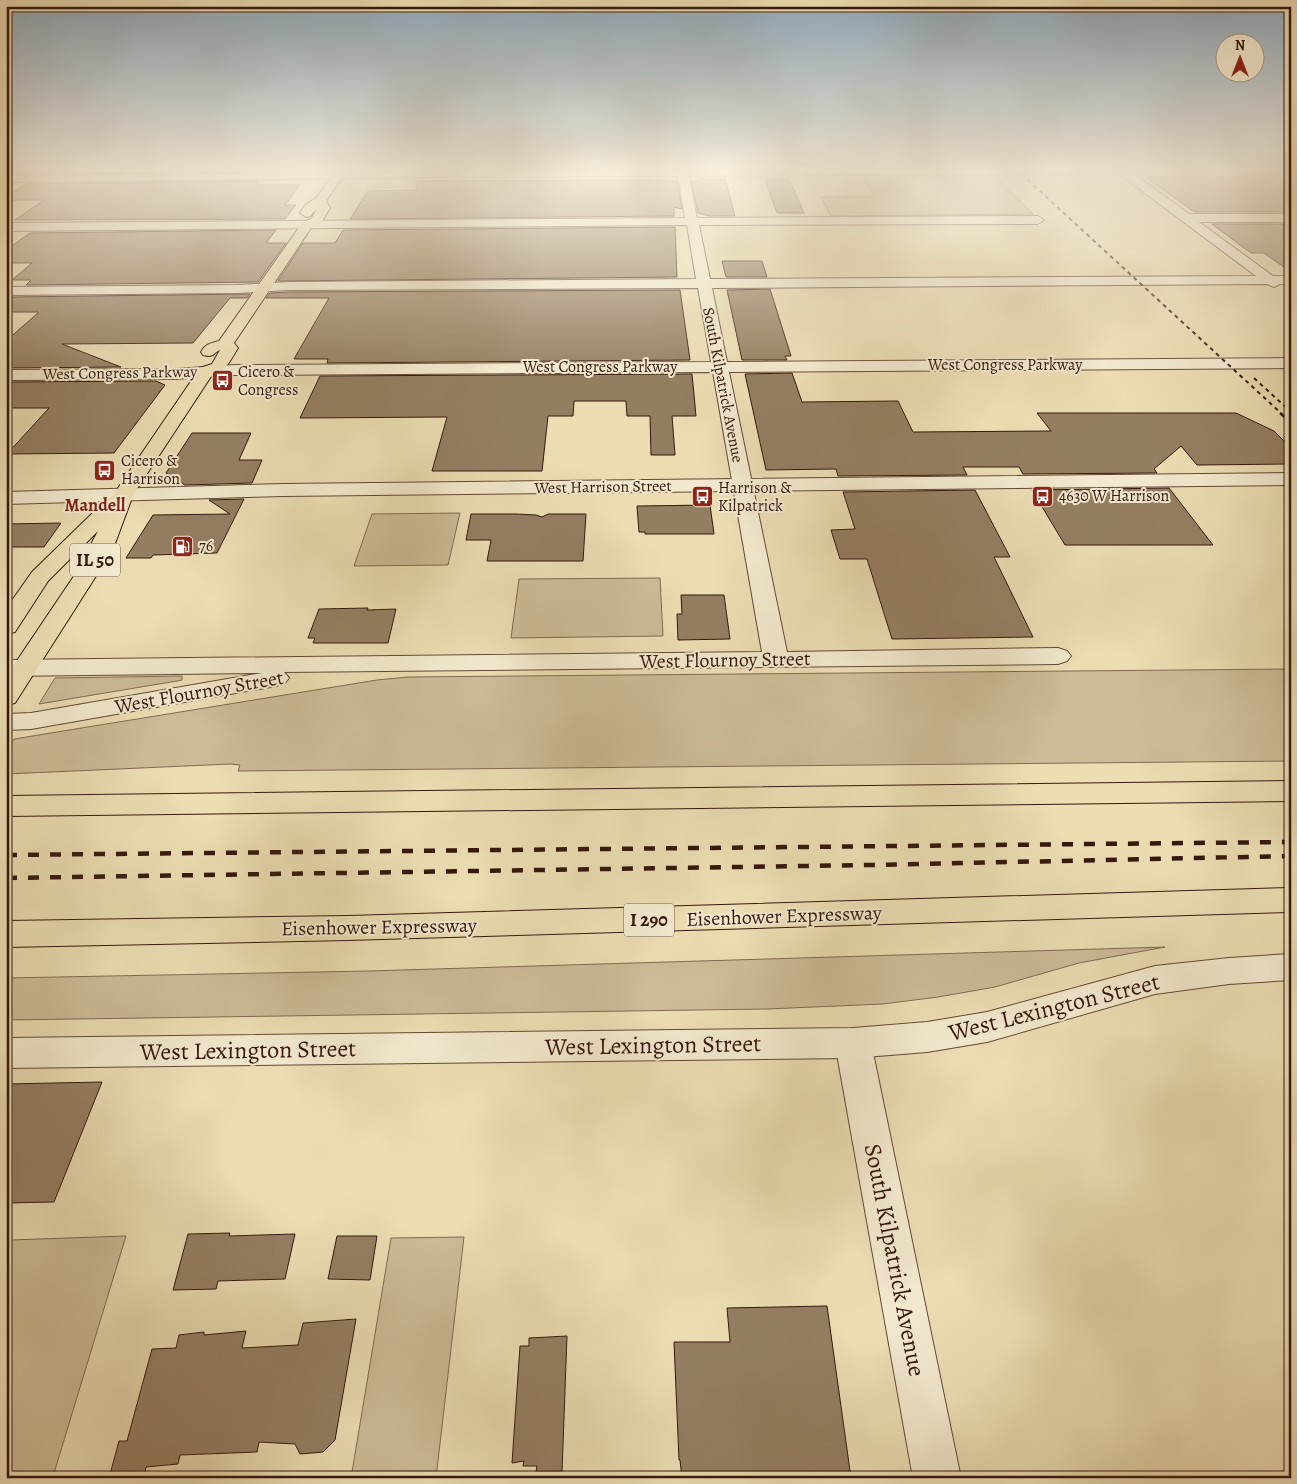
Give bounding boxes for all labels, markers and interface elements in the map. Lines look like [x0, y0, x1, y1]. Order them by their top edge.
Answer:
north arrow [1214, 32, 1264, 82]
text: N [1235, 36, 1245, 55]
street label: South Kilpatrick Avenue [697, 306, 749, 464]
street label: West Congress Parkway [927, 354, 1083, 376]
street label: West Congress Parkway [522, 356, 678, 378]
street label: West Congress Parkway [41, 361, 198, 385]
place label: Cicero & Congress [238, 361, 298, 401]
bus stop icon: Cicero & Congress [210, 369, 234, 393]
place label: Cicero & Harrison [121, 450, 180, 490]
bus stop icon: Cicero & Harrison [93, 458, 117, 482]
street label: West Harrison Street [533, 475, 672, 499]
place label: Harrison & Kilpatrick [718, 477, 792, 517]
bus stop icon: 4630 W Harrison [1031, 484, 1055, 508]
bus stop icon: Harrison & Kilpatrick [690, 485, 714, 509]
place label: 4630 W Harrison [1059, 485, 1169, 507]
district label: Mandell [64, 493, 126, 517]
fuel station icon: 76 [171, 534, 195, 558]
place label: 76 [199, 535, 213, 557]
road number: IL 50 [70, 544, 120, 576]
street label: West Flournoy Street [638, 645, 811, 675]
street label: West Flournoy Street [112, 664, 286, 720]
street label: Eisenhower Expressway [686, 899, 883, 933]
road number: I 290 [624, 904, 674, 936]
street label: Eisenhower Expressway [281, 912, 478, 942]
street label: West Lexington Street [944, 965, 1163, 1049]
street label: West Lexington Street [544, 1027, 761, 1063]
street label: West Lexington Street [139, 1032, 356, 1068]
street label: South Kilpatrick Avenue [857, 1141, 933, 1379]

